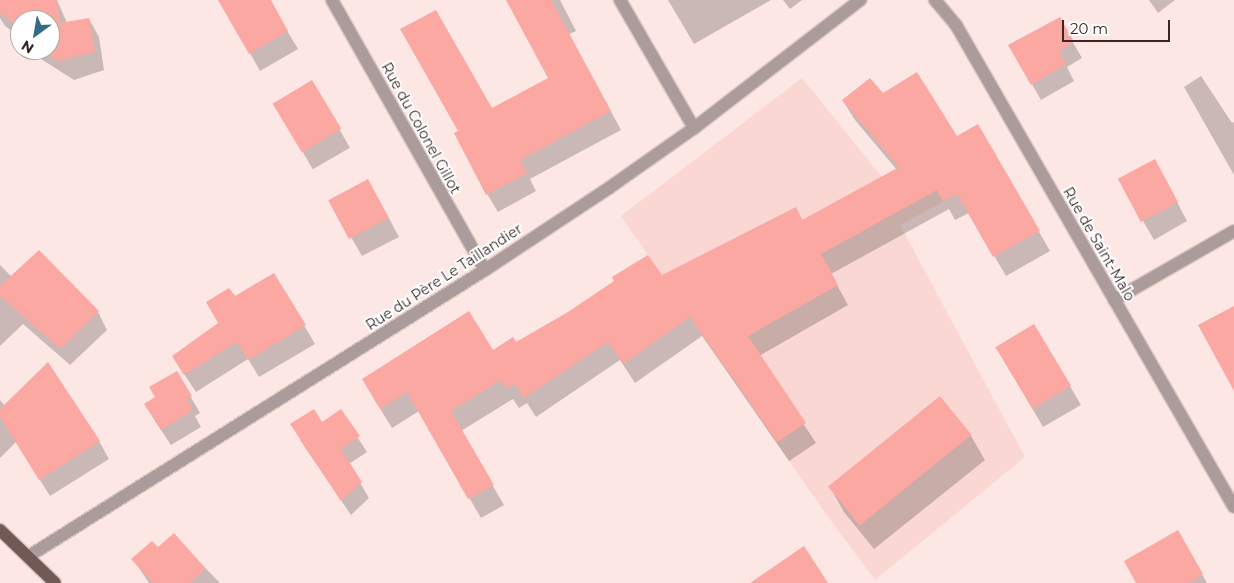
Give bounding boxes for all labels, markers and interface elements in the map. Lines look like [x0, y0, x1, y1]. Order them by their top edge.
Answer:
north arrow [10, 10, 60, 60]
scale bar [1064, 10, 1172, 42]
text: 20 m [1070, 19, 1108, 38]
text: N [18, 36, 37, 58]
street label: Rue du Colonel Gillot [378, 60, 464, 196]
street label: Rue de Saint-Malo [1060, 184, 1138, 304]
street label: Rue du Père Le Taillandier [363, 220, 525, 334]

